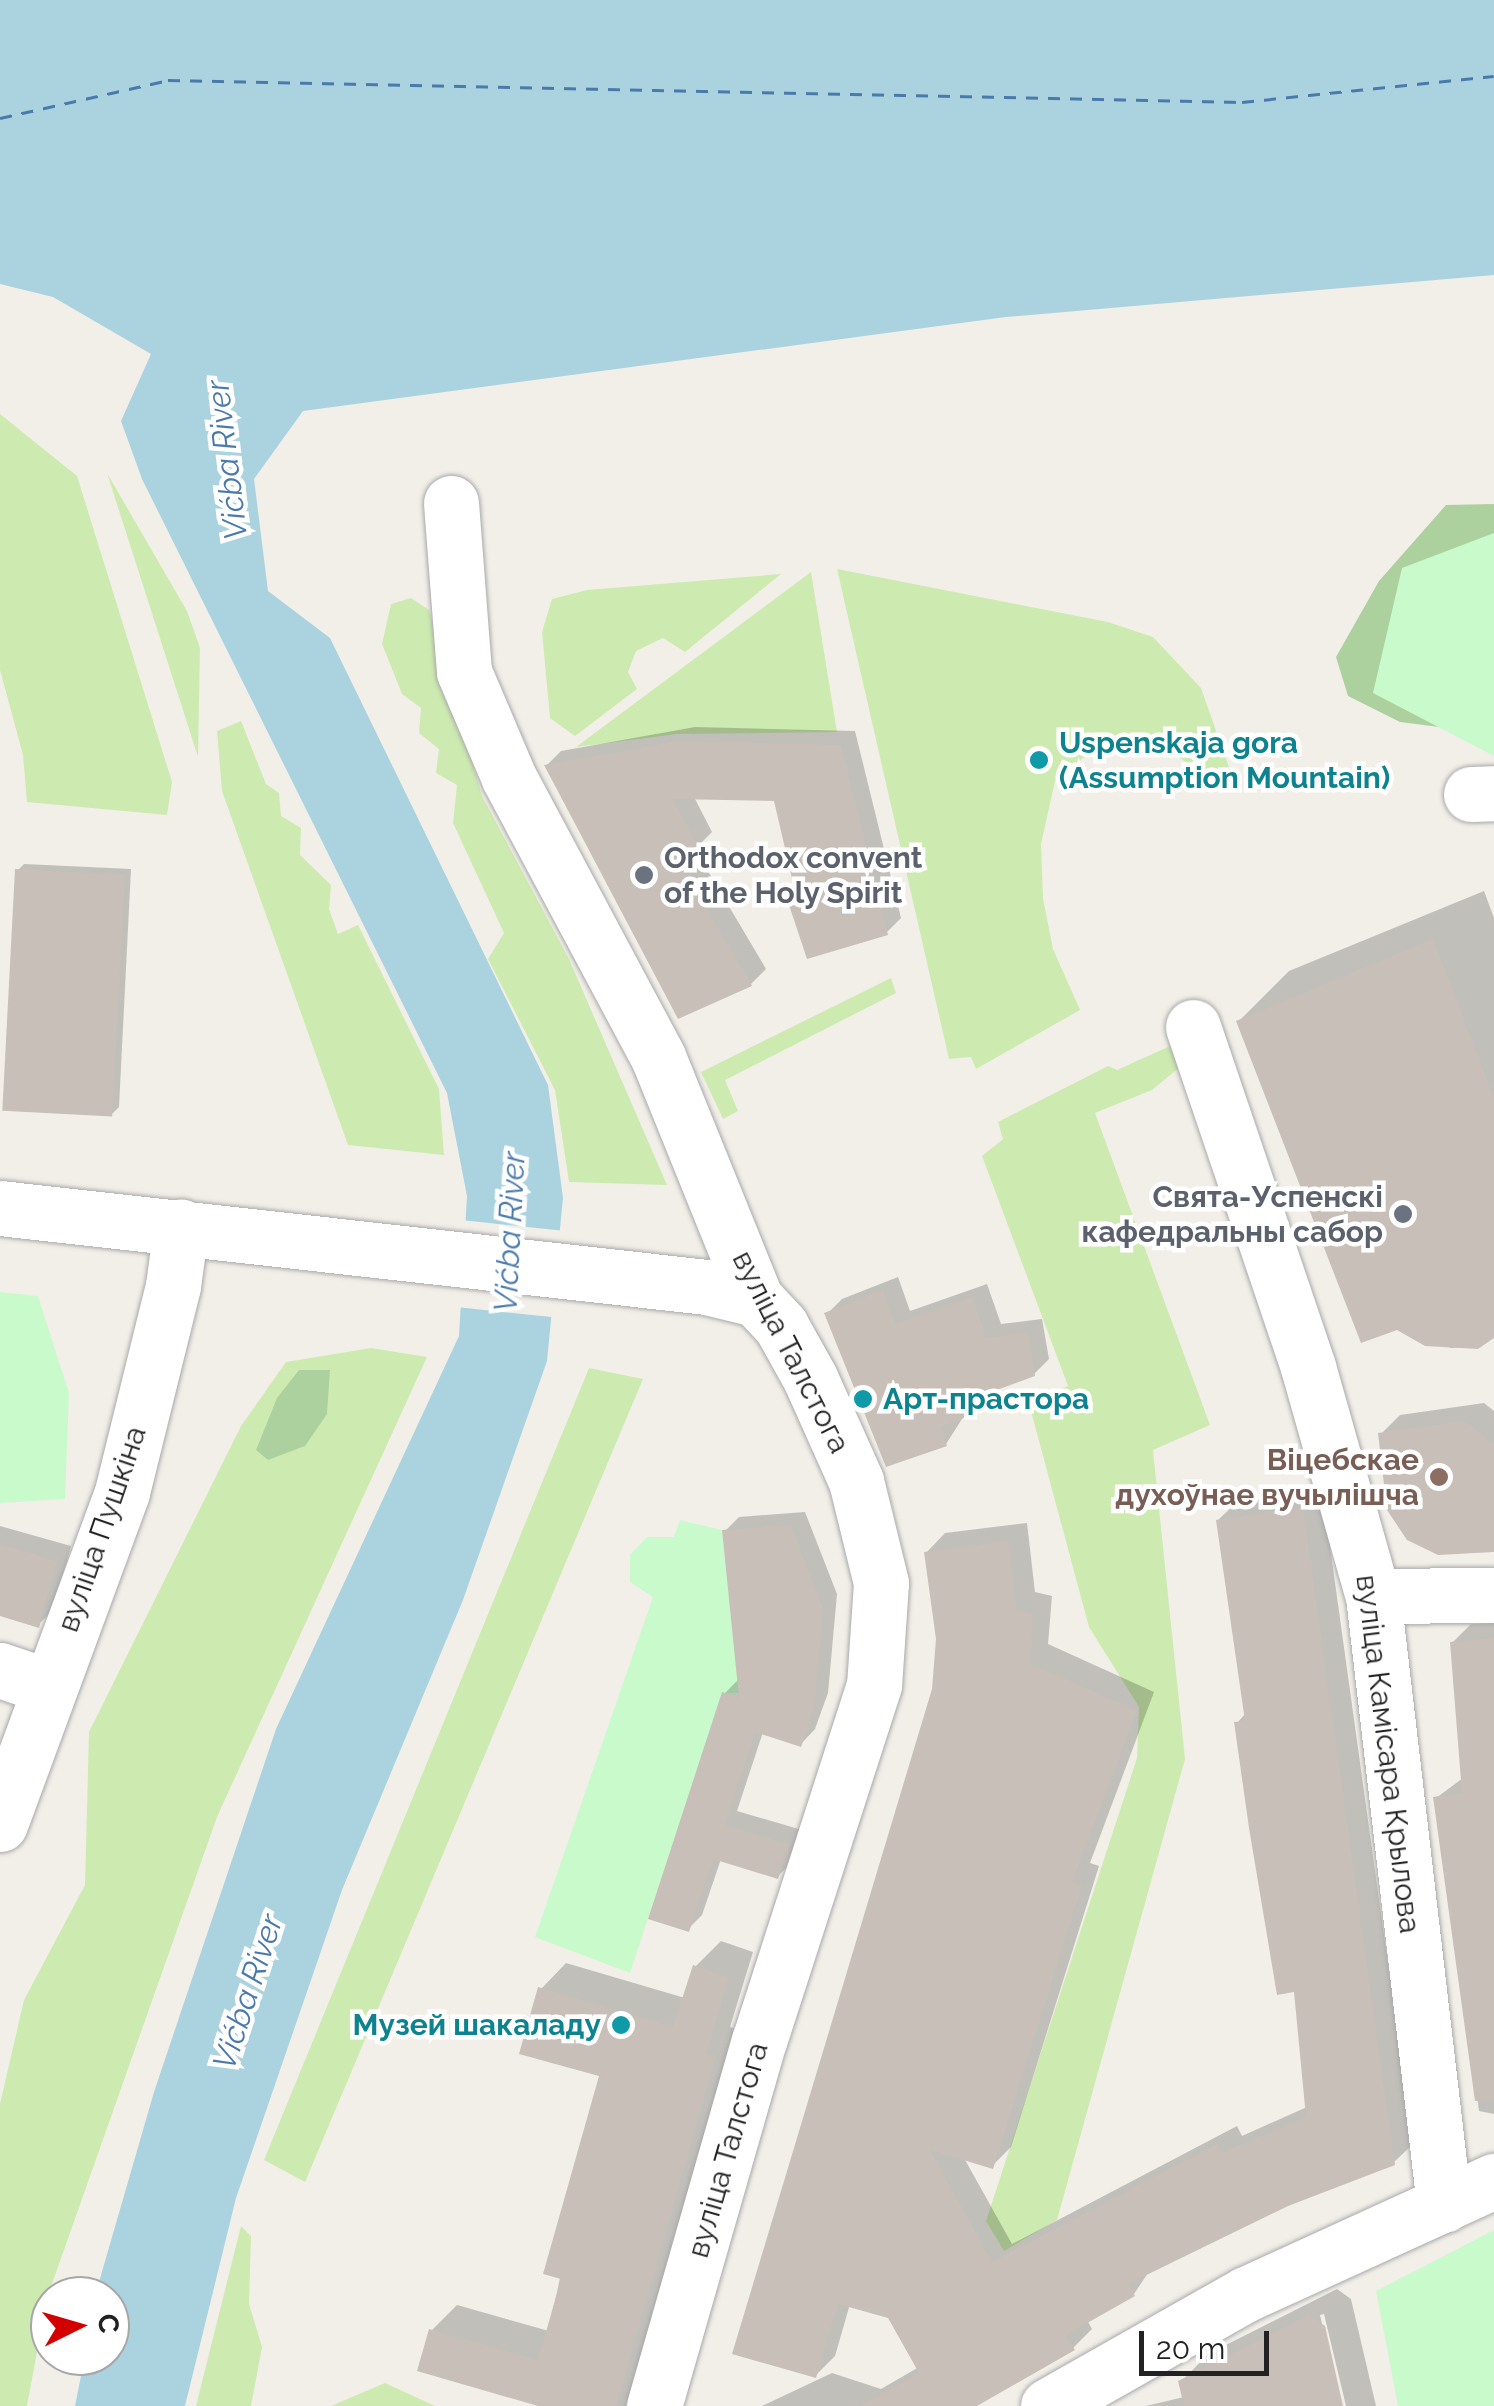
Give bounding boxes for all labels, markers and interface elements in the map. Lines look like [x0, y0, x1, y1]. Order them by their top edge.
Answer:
water label: Vićba River [198, 378, 256, 542]
place label: Uspenskaja gora (Assumption Mountain) [1059, 725, 1390, 796]
marker: Uspenskaja gora (Assumption Mountain) [1028, 749, 1050, 771]
place label: Orthodox convent of the Holy Spirit [664, 840, 922, 910]
marker: Orthodox convent of the Holy Spirit [633, 864, 655, 886]
water label: Vićba River [487, 1151, 533, 1313]
place label: Свята-Успенскі кафедральны сабор [1081, 1179, 1383, 1250]
marker: Свята-Успенскі кафедральны сабор [1392, 1203, 1414, 1225]
street label: вуліца Талстога [724, 1244, 858, 1460]
place label: Арт-прастора [883, 1381, 1089, 1417]
marker: Арт-прастора [852, 1388, 874, 1410]
street label: вуліца Пушкіна [50, 1422, 154, 1636]
place label: Віцебскае духоўнае вучылішча [1115, 1442, 1419, 1512]
marker: Віцебскае духоўнае вучылішча [1428, 1466, 1450, 1488]
street label: вуліца Камісара Крылова [1348, 1573, 1428, 1935]
water label: Vićba River [205, 1910, 291, 2074]
place label: Музей шакаладу [352, 2007, 601, 2043]
marker: Музей шакаладу [610, 2014, 632, 2036]
street label: вуліца Талстога [680, 2038, 776, 2262]
north arrow [30, 2276, 130, 2376]
scale bar [1144, 2311, 1274, 2373]
text: С [91, 2313, 126, 2335]
text: 20 m [1156, 2331, 1225, 2366]

